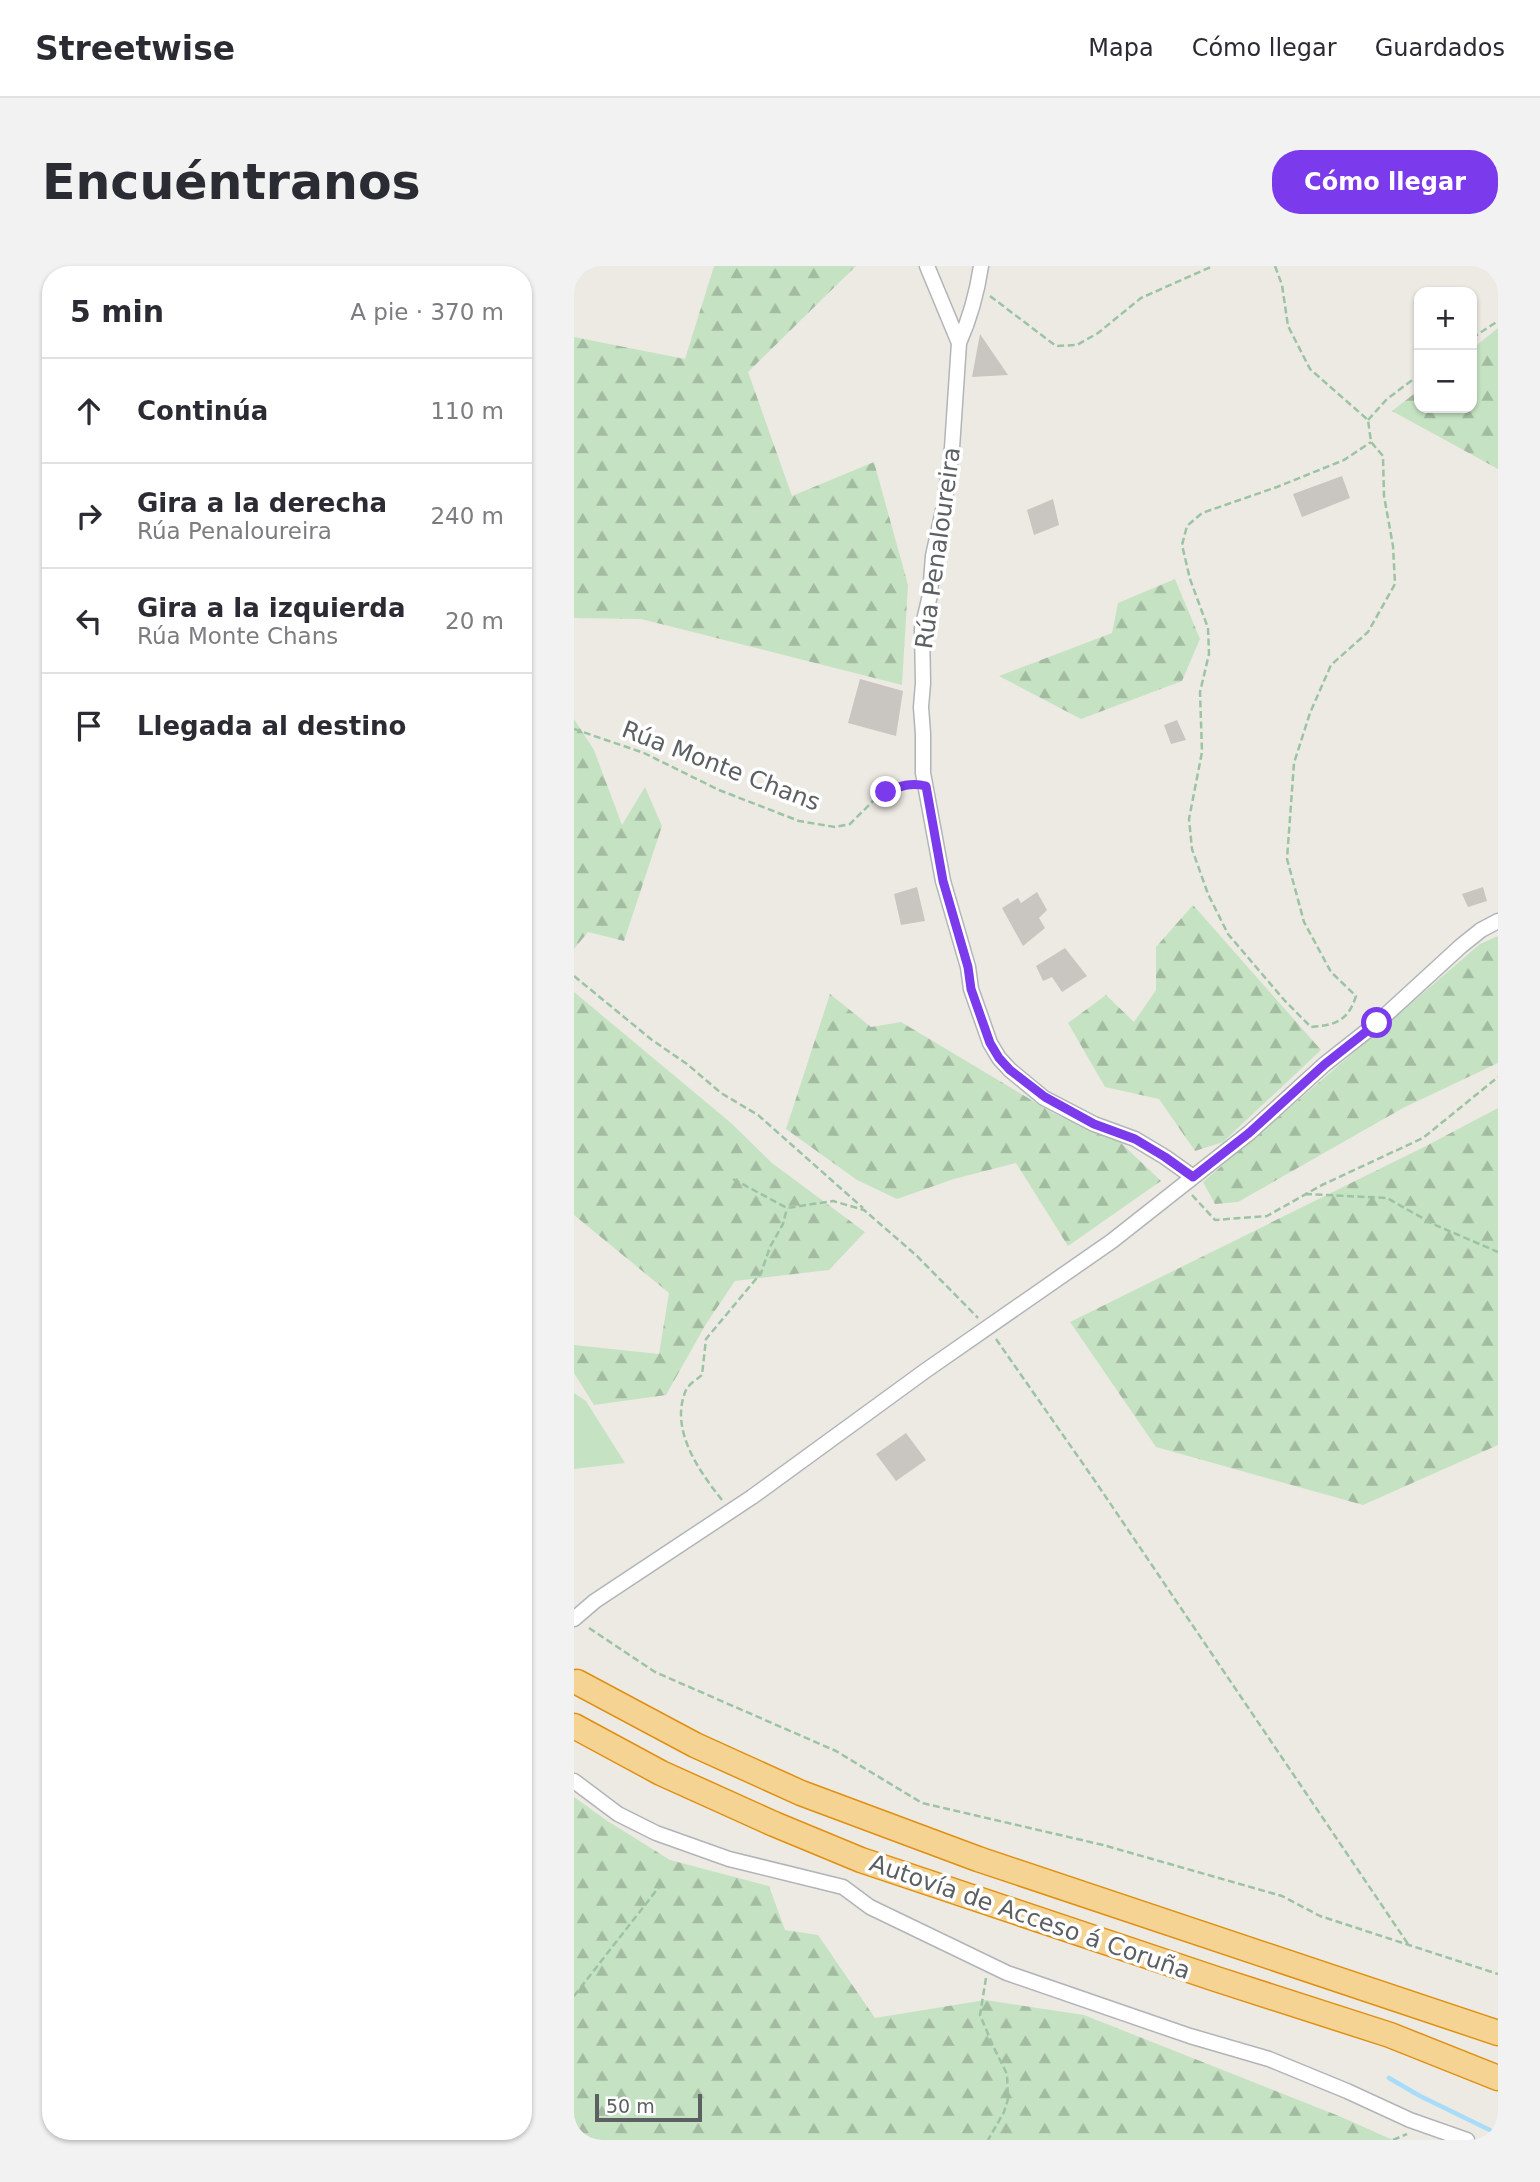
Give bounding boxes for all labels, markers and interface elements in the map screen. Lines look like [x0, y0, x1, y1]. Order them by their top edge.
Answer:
text: Streetwise [35, 29, 235, 68]
text: Mapa [1088, 34, 1154, 62]
text: Cómo llegar [1192, 34, 1337, 62]
text: Guardados [1375, 34, 1505, 62]
button: Cómo llegar [1272, 150, 1498, 214]
text: Encuéntranos [42, 154, 421, 211]
map controls [1414, 287, 1477, 413]
button: + [1414, 287, 1477, 350]
text: 5 min [70, 294, 164, 329]
text: A pie · 370 m [350, 299, 504, 325]
button: − [1414, 350, 1477, 413]
icon: ahead [70, 392, 108, 430]
text: Continúa [137, 396, 268, 426]
text: 110 m [430, 398, 504, 424]
street label: Rúa Penaloureira [910, 445, 966, 651]
text: Gira a la derecha [137, 488, 387, 518]
icon: right [70, 497, 108, 535]
text: 240 m [430, 503, 504, 529]
text: Rúa Penaloureira [137, 518, 332, 544]
text: Gira a la izquierda [137, 593, 405, 623]
icon: left [70, 602, 108, 640]
text: 20 m [445, 608, 504, 634]
text: Rúa Monte Chans [137, 623, 338, 649]
icon: arrive [70, 707, 108, 745]
text: Llegada al destino [137, 711, 406, 741]
street label: Rúa Monte Chans [618, 715, 824, 817]
route end [870, 776, 901, 807]
route start [1361, 1007, 1392, 1038]
street label: Autovía de Acceso á Coruña [866, 1849, 1194, 1985]
scale bar [595, 2091, 702, 2123]
text: 50 m [606, 2095, 655, 2117]

